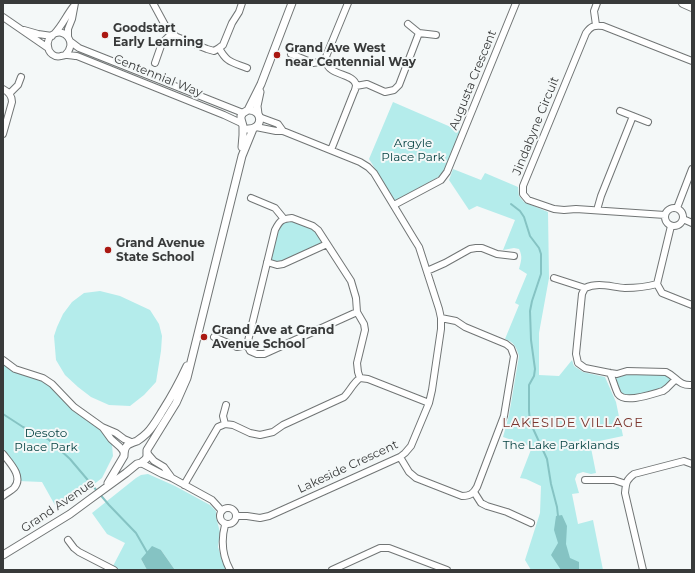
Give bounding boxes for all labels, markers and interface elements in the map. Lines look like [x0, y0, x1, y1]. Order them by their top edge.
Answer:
place label: Goodstart Early Learning [113, 21, 203, 49]
street label: Augusta Crescent [446, 28, 500, 132]
marker: Goodstart Early Learning [100, 30, 110, 40]
place label: Grand Ave West near Centennial Way [285, 41, 416, 69]
marker: Grand Ave West near Centennial Way [272, 50, 282, 60]
street label: Centennial Way [112, 52, 204, 100]
street label: Jindabyne Circuit [510, 75, 562, 177]
park label: Argyle Place Park [381, 136, 445, 164]
place label: Grand Avenue State School [116, 236, 205, 264]
marker: Grand Avenue State School [103, 245, 113, 255]
place label: Grand Ave at Grand Avenue School [212, 323, 334, 351]
marker: Grand Ave at Grand Avenue School [199, 332, 209, 342]
district label: LAKESIDE VILLAGE [502, 415, 644, 431]
park label: Desoto Place Park [14, 426, 78, 454]
street label: Lakeside Crescent [296, 437, 400, 497]
park label: The Lake Parklands [503, 438, 619, 452]
street label: Grand Avenue [19, 476, 97, 536]

